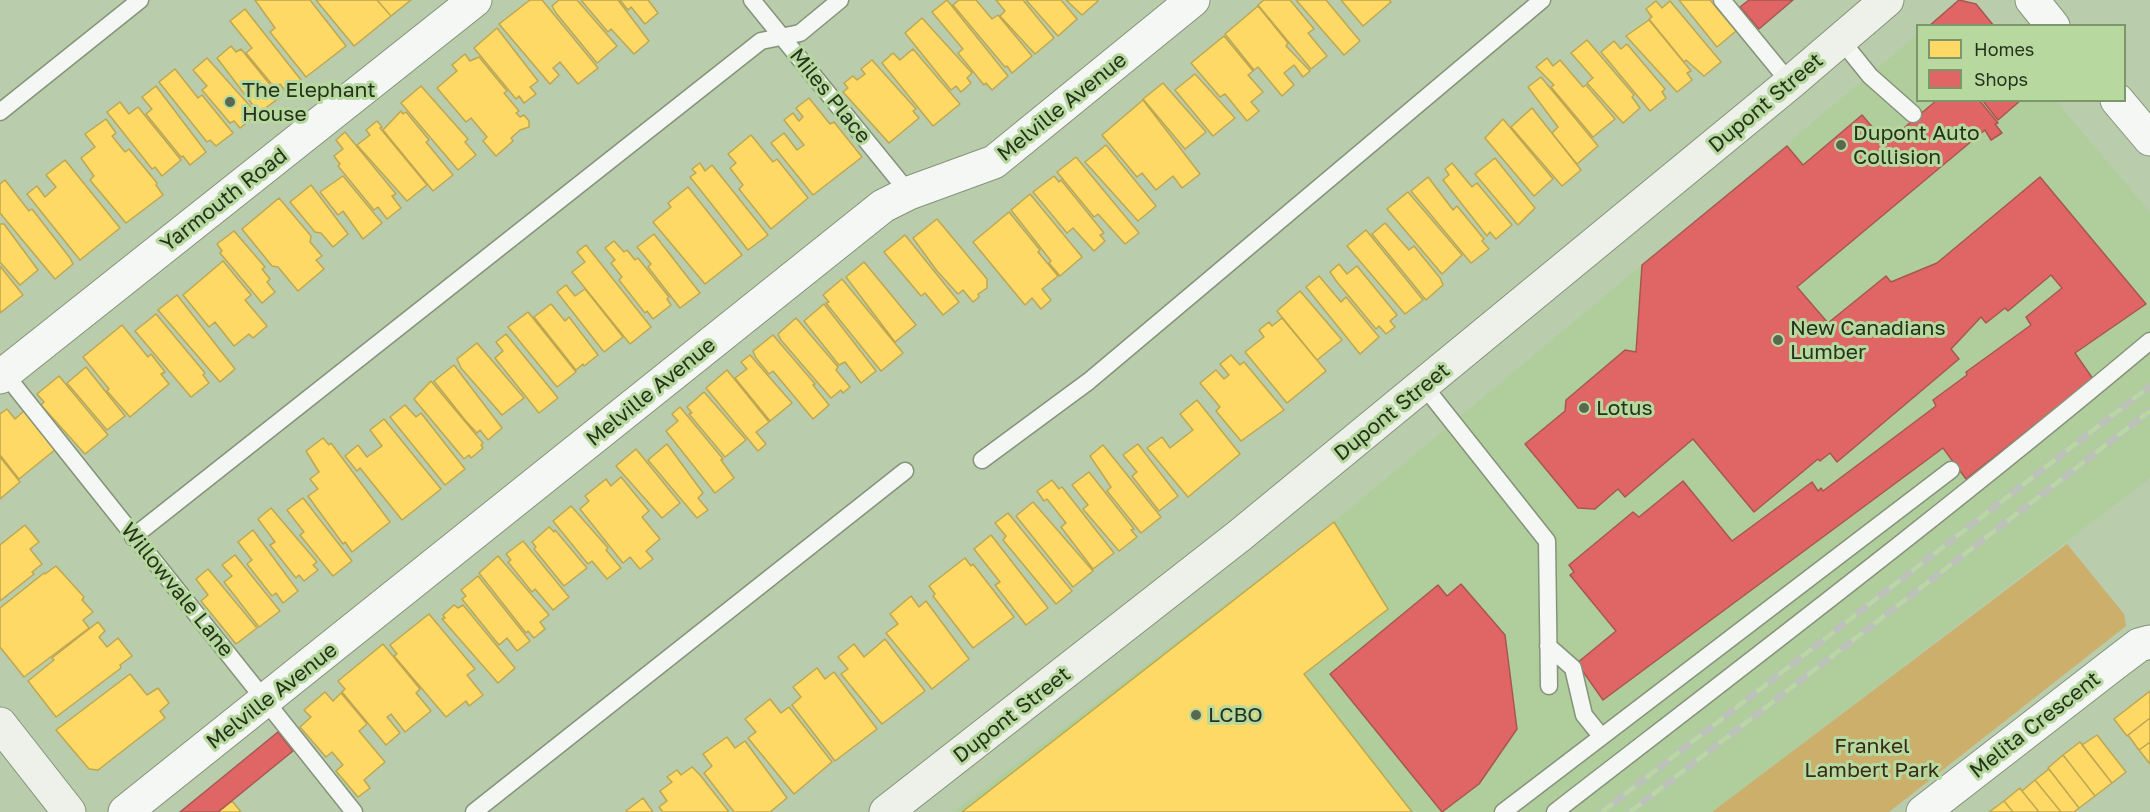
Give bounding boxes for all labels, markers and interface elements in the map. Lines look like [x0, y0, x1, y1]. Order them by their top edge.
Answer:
legend [1916, 24, 2126, 102]
text: Homes [1974, 38, 2034, 60]
street label: Miles Place [784, 43, 876, 149]
street label: Melville Avenue [992, 47, 1132, 167]
street label: Dupont Street [1704, 48, 1828, 158]
text: Shops [1974, 68, 2028, 90]
place label: The Elephant House [242, 77, 376, 127]
marker: The Elephant House [223, 95, 237, 109]
place label: Dupont Auto Collision [1853, 120, 1980, 170]
marker: Dupont Auto Collision [1834, 138, 1848, 152]
street label: Yarmouth Road [156, 143, 292, 257]
place label: New Canadians Lumber [1790, 315, 1946, 365]
street label: Melville Avenue [581, 332, 721, 452]
marker: New Canadians Lumber [1771, 333, 1785, 347]
street label: Dupont Street [1329, 358, 1455, 466]
place label: Lotus [1596, 395, 1653, 421]
marker: Lotus [1577, 401, 1591, 415]
street label: Willowvale Lane [115, 518, 239, 662]
street label: Melville Avenue [202, 637, 342, 755]
street label: Dupont Street [949, 662, 1075, 768]
street label: Melita Crescent [1965, 666, 2105, 784]
place label: LCBO [1208, 702, 1263, 728]
marker: LCBO [1189, 708, 1203, 722]
park label: Frankel Lambert Park [1804, 733, 1940, 783]

